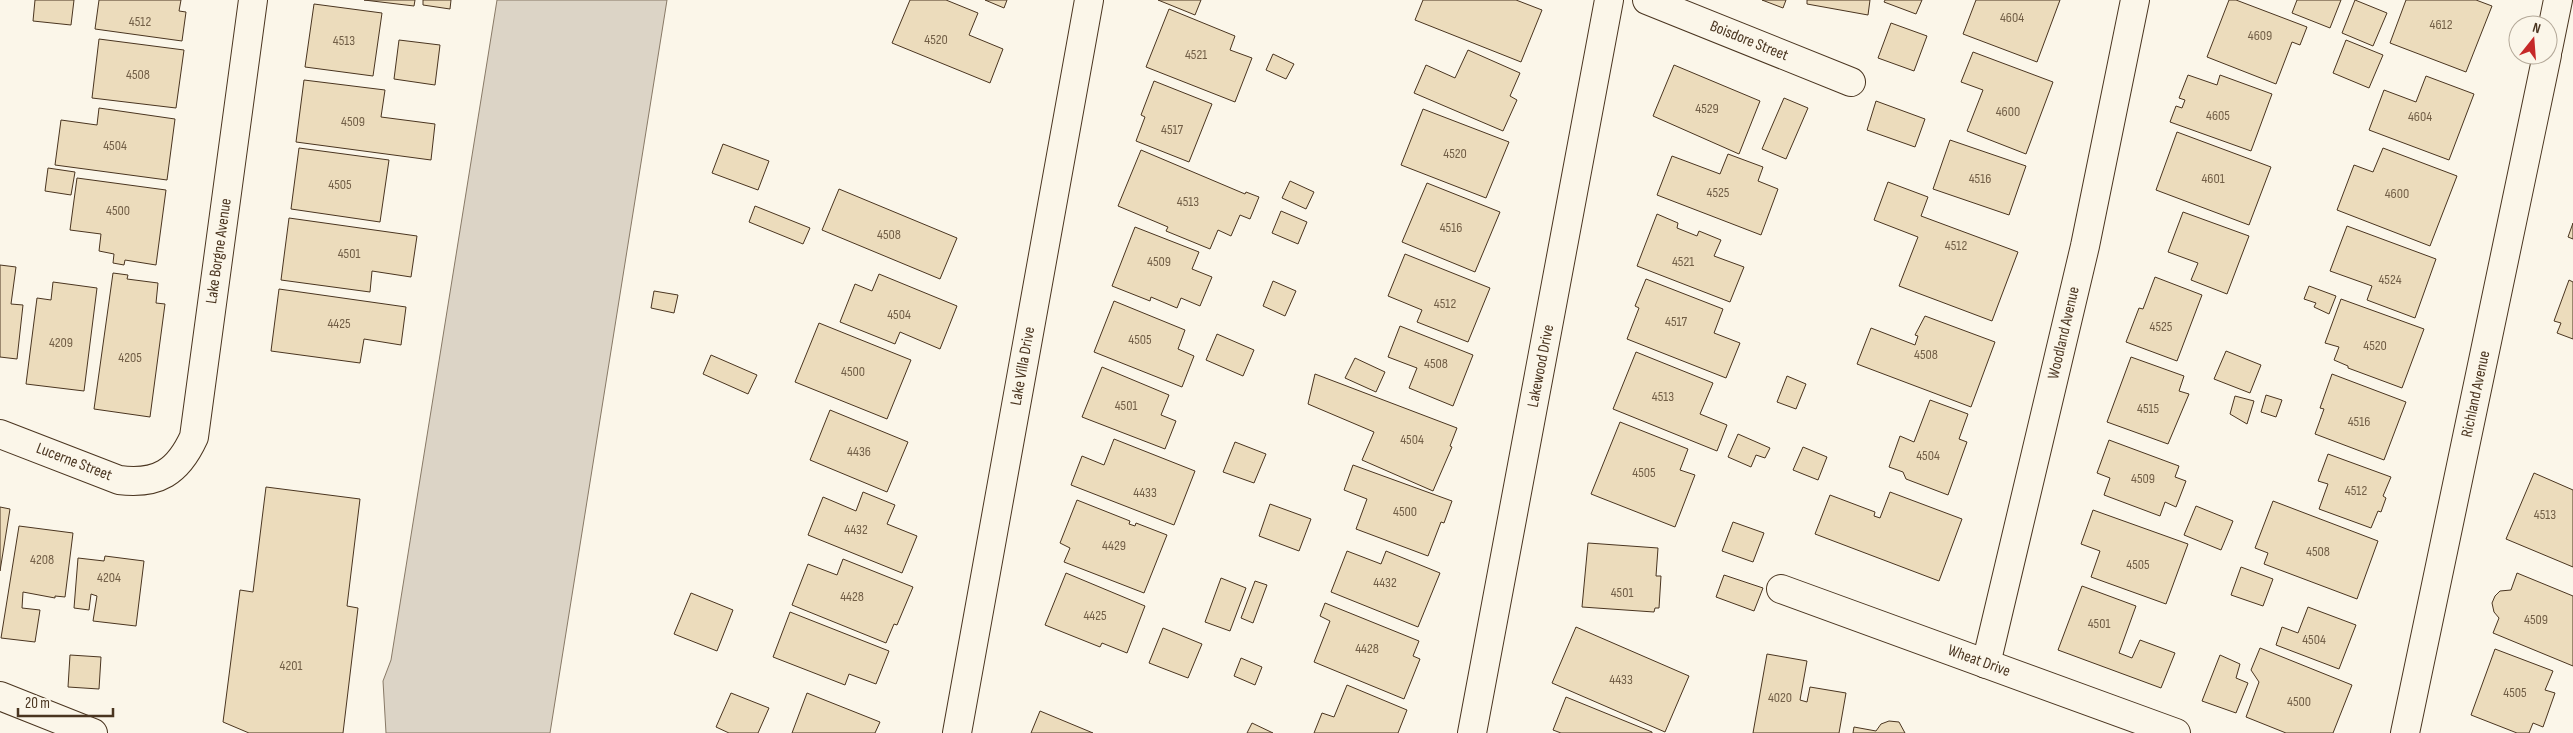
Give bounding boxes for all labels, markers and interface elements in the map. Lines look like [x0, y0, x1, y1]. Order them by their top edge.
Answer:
house number: 4604 [2000, 9, 2024, 26]
house number: 4512 [129, 13, 151, 30]
north arrow [2508, 15, 2558, 65]
house number: 4612 [2430, 16, 2453, 33]
street label: Boisdore Street [1707, 17, 1791, 65]
text: N [2531, 19, 2543, 37]
house number: 4609 [2248, 27, 2272, 44]
house number: 4520 [924, 31, 948, 48]
house number: 4513 [333, 32, 355, 49]
house number: 4521 [1185, 46, 1207, 63]
house number: 4508 [126, 66, 150, 83]
house number: 4529 [1695, 100, 1719, 117]
house number: 4600 [1996, 103, 2020, 120]
house number: 4605 [2206, 107, 2230, 124]
house number: 4604 [2408, 108, 2432, 125]
house number: 4509 [341, 113, 365, 130]
house number: 4517 [1161, 121, 1183, 138]
house number: 4504 [103, 137, 127, 154]
house number: 4520 [1443, 145, 1467, 162]
house number: 4516 [1969, 170, 1991, 187]
house number: 4601 [2201, 170, 2225, 187]
house number: 4505 [328, 176, 352, 193]
house number: 4525 [1707, 184, 1730, 201]
house number: 4600 [2385, 185, 2409, 202]
house number: 4513 [1177, 193, 1199, 210]
street label: Lake Borgne Avenue [202, 197, 236, 305]
house number: 4500 [106, 202, 130, 219]
house number: 4516 [1440, 219, 1462, 236]
house number: 4508 [877, 226, 901, 243]
house number: 4512 [1945, 237, 1967, 254]
house number: 4501 [338, 245, 360, 262]
house number: 4509 [1147, 253, 1171, 270]
house number: 4521 [1672, 253, 1694, 270]
house number: 4524 [2378, 271, 2402, 288]
street label: Woodland Avenue [2044, 285, 2084, 381]
house number: 4512 [1434, 295, 1456, 312]
house number: 4504 [887, 306, 911, 323]
house number: 4517 [1665, 313, 1687, 330]
house number: 4425 [327, 315, 351, 332]
house number: 4525 [2150, 318, 2173, 335]
street label: Lakewood Drive [1524, 323, 1558, 409]
street label: Lake Villa Drive [1007, 325, 1039, 407]
house number: 4505 [1128, 331, 1152, 348]
house number: 4209 [49, 334, 73, 351]
house number: 4520 [2363, 337, 2387, 354]
house number: 4508 [1914, 346, 1938, 363]
house number: 4205 [118, 349, 142, 366]
street label: Richland Avenue [2458, 349, 2494, 439]
house number: 4508 [1424, 355, 1448, 372]
house number: 4500 [841, 363, 865, 380]
house number: 4513 [1652, 388, 1674, 405]
house number: 4501 [1115, 397, 1137, 414]
house number: 4515 [2137, 400, 2159, 417]
house number: 4516 [2348, 413, 2370, 430]
house number: 4504 [1400, 431, 1424, 448]
street label: Lucerne Street [33, 439, 115, 485]
house number: 4436 [847, 443, 871, 460]
house number: 4504 [1916, 447, 1940, 464]
house number: 4505 [1632, 464, 1656, 481]
house number: 4509 [2131, 470, 2155, 487]
house number: 4512 [2345, 482, 2367, 499]
house number: 4433 [1133, 484, 1157, 501]
house number: 4500 [1393, 503, 1417, 520]
house number: 4513 [2534, 506, 2556, 523]
house number: 4432 [844, 521, 868, 538]
house number: 4429 [1102, 537, 1126, 554]
house number: 4508 [2306, 543, 2330, 560]
house number: 4208 [30, 551, 54, 568]
house number: 4505 [2126, 556, 2150, 573]
house number: 4204 [97, 569, 121, 586]
house number: 4432 [1373, 574, 1397, 591]
house number: 4501 [1611, 584, 1633, 601]
house number: 4428 [840, 588, 864, 605]
house number: 4425 [1083, 607, 1107, 624]
house number: 4509 [2524, 611, 2548, 628]
house number: 4501 [2088, 615, 2110, 632]
house number: 4504 [2302, 631, 2326, 648]
house number: 4428 [1355, 640, 1379, 657]
street label: Wheat Drive [1945, 641, 2013, 681]
house number: 4201 [280, 657, 303, 674]
house number: 4433 [1609, 671, 1633, 688]
house number: 4505 [2503, 684, 2527, 701]
scale bar [18, 686, 112, 718]
house number: 4020 [1768, 689, 1792, 706]
house number: 4500 [2287, 693, 2311, 710]
text: 20 m [25, 694, 50, 713]

